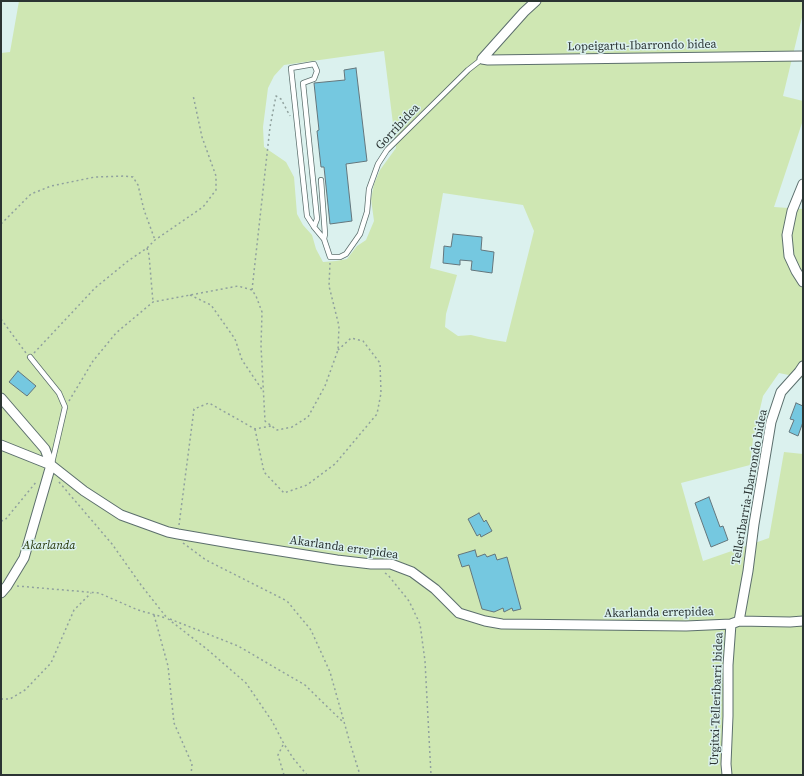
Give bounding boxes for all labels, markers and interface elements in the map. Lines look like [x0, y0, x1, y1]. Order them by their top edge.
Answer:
street label: Lopeigartu-Ibarrondo bidea [567, 37, 717, 55]
street label: Gorribidea [373, 101, 423, 153]
street label: Telleribarria-Ibarrondo bidea [729, 408, 771, 566]
street label: Akarlanda errepidea [289, 533, 399, 563]
park label: Akarlanda [22, 539, 76, 553]
street label: Akarlanda errepidea [604, 605, 714, 621]
street label: Urgitxi-Telleribarri bidea [707, 632, 727, 766]

